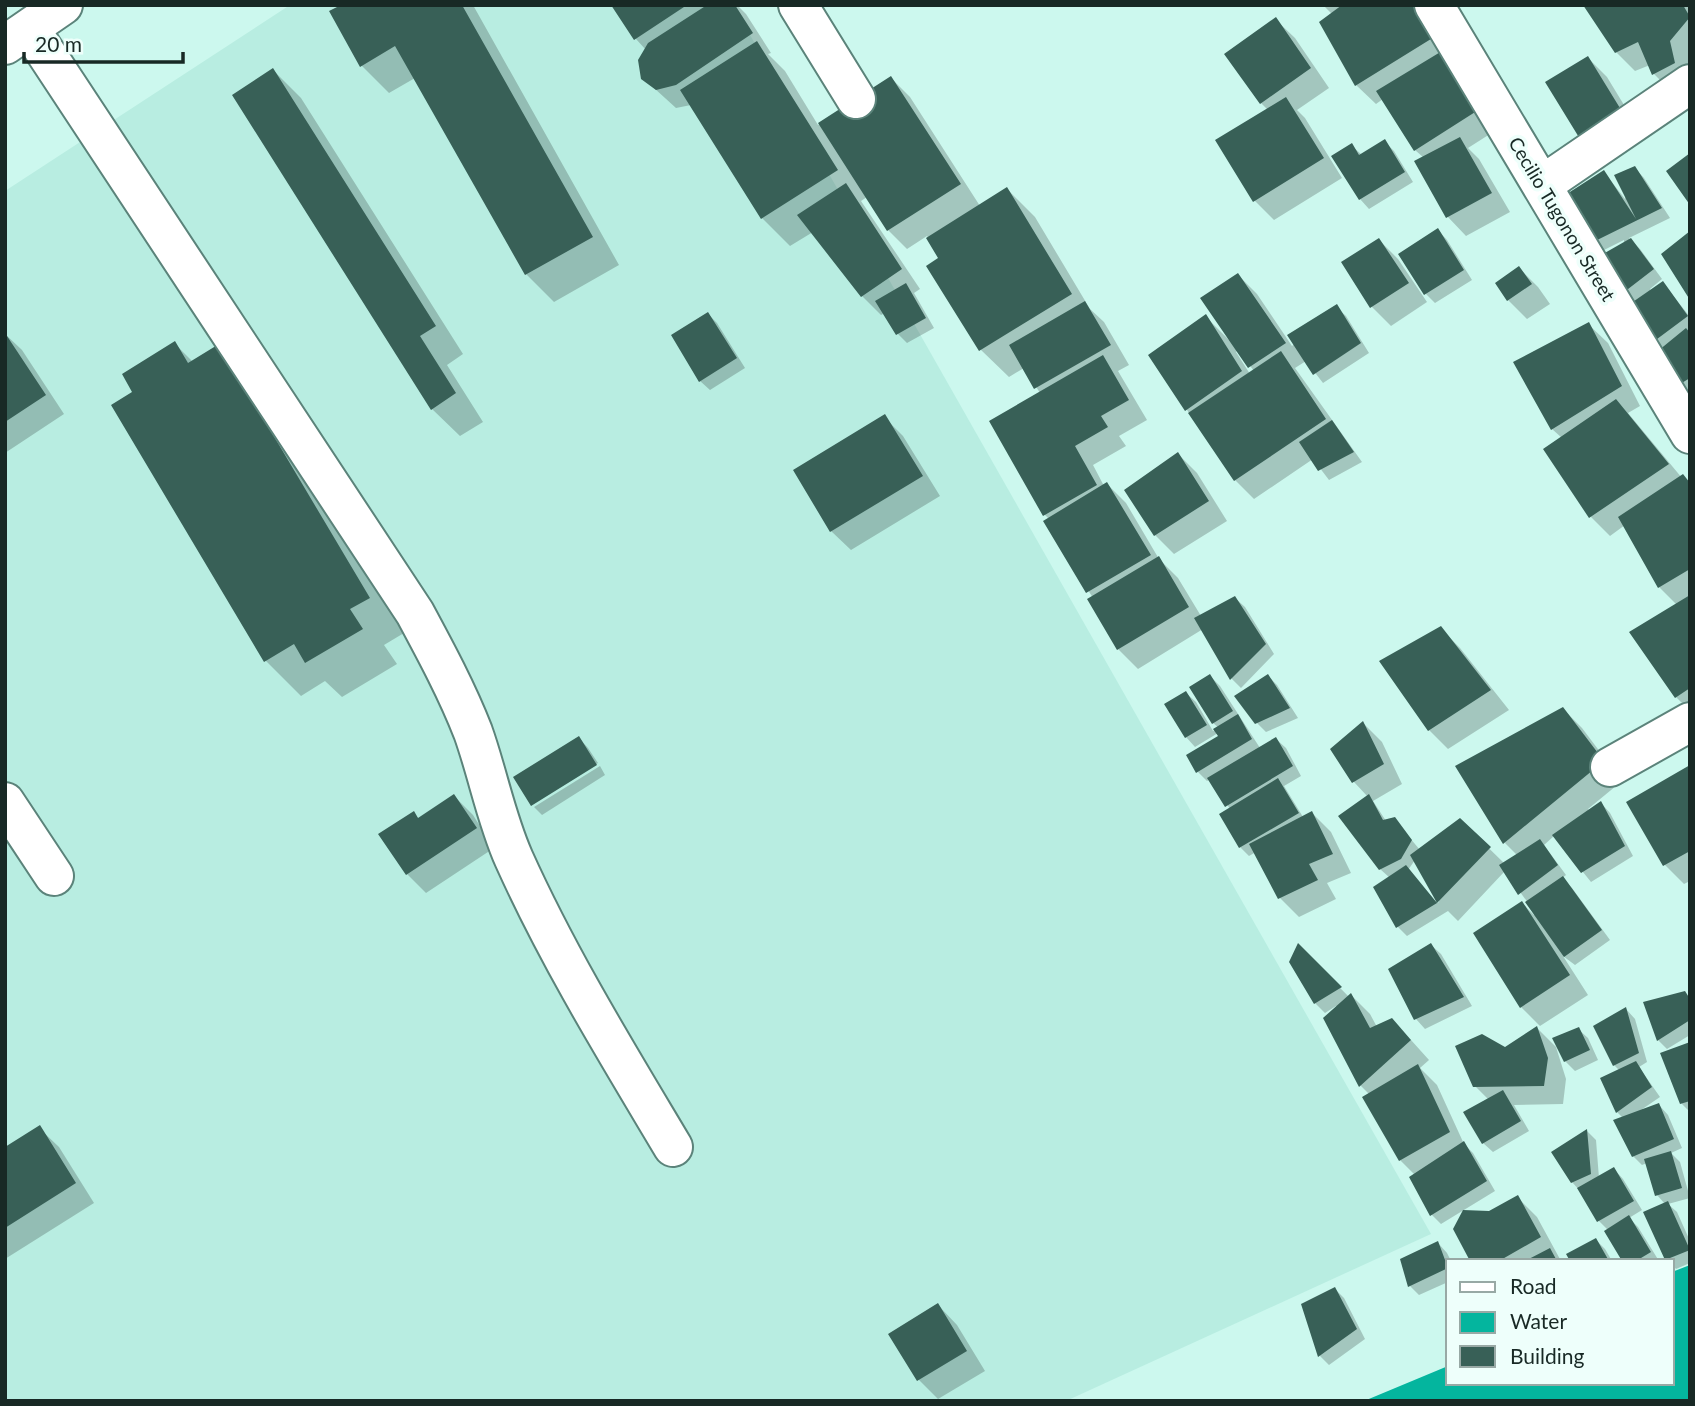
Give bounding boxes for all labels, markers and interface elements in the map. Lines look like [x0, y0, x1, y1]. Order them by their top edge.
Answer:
scale bar [24, 21, 184, 65]
text: 20 m [35, 31, 82, 56]
street label: Cecilio Tugonon Street [1504, 132, 1621, 305]
legend [1446, 1259, 1674, 1385]
text: Road [1510, 1273, 1557, 1298]
text: Water [1510, 1308, 1567, 1333]
text: Building [1510, 1343, 1585, 1368]

